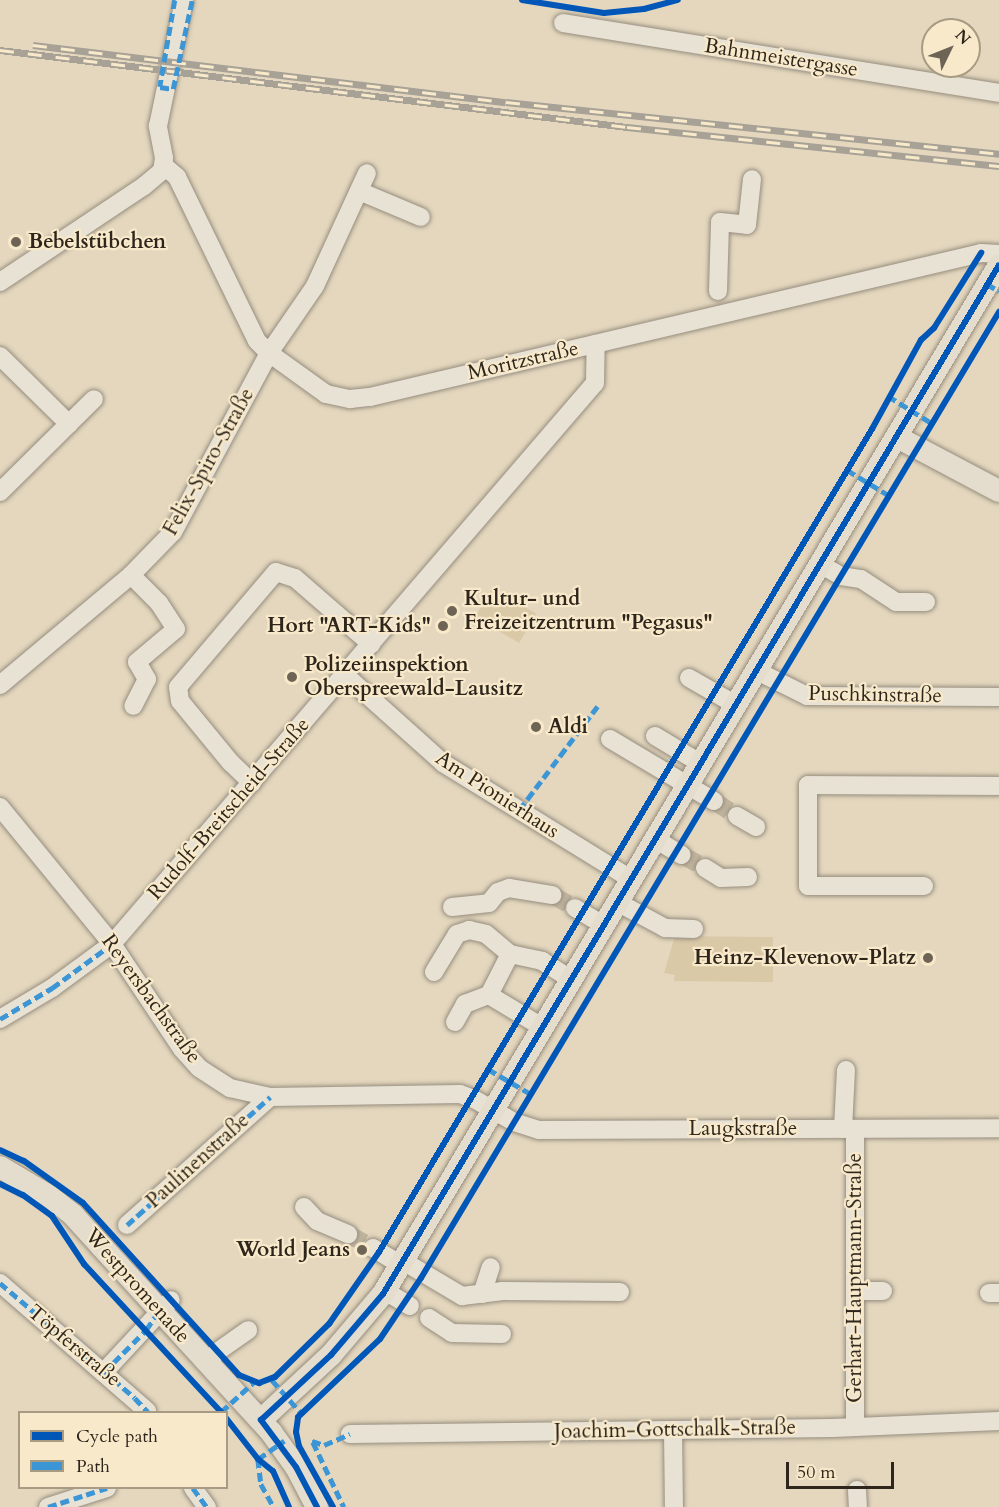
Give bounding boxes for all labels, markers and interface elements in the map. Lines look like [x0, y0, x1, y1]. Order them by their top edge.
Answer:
north arrow [921, 18, 981, 78]
text: N [950, 25, 975, 50]
street label: Bahnmeistergasse [702, 33, 860, 83]
place label: Bebelstübchen [28, 229, 166, 255]
marker: Bebelstübchen [9, 235, 23, 249]
street label: Moritzstraße [465, 336, 581, 386]
street label: Felix-Spiro-Straße [158, 384, 260, 540]
place label: Kultur- und Freizeitzentrum "Pegasus" [464, 586, 713, 636]
marker: Kultur- und Freizeitzentrum "Pegasus" [445, 604, 459, 618]
place label: Hort "ART-Kids" [267, 613, 431, 639]
marker: Hort "ART-Kids" [436, 619, 450, 633]
place label: Polizeiinspektion Oberspreewald-Lausitz [304, 652, 523, 702]
marker: Polizeiinspektion Oberspreewald-Lausitz [285, 670, 299, 684]
street label: Puschkinstraße [808, 681, 942, 709]
street label: Rudolf-Breitscheid-Straße [143, 713, 315, 905]
place label: Aldi [548, 714, 588, 740]
marker: Aldi [529, 720, 543, 734]
street label: Am Pionierhaus [431, 746, 563, 844]
street label: Reyersbachstraße [96, 930, 206, 1068]
place label: Heinz-Klevenow-Platz [694, 945, 916, 971]
marker: Heinz-Klevenow-Platz [921, 951, 935, 965]
street label: Paulinenstraße [141, 1108, 255, 1214]
street label: Laugkstraße [689, 1116, 797, 1142]
street label: Gerhart-Hauptmann-Straße [842, 1153, 868, 1403]
street label: Westpromenade [79, 1223, 195, 1349]
place label: World Jeans [236, 1237, 350, 1263]
marker: World Jeans [355, 1243, 369, 1257]
street label: Töpferstraße [22, 1300, 126, 1392]
legend [18, 1411, 228, 1489]
street label: Joachim-Gottschalk-Straße [554, 1415, 796, 1445]
text: Cycle path [76, 1424, 158, 1449]
scale bar [789, 1450, 897, 1488]
text: Path [76, 1454, 110, 1479]
text: 50 m [797, 1460, 836, 1485]

